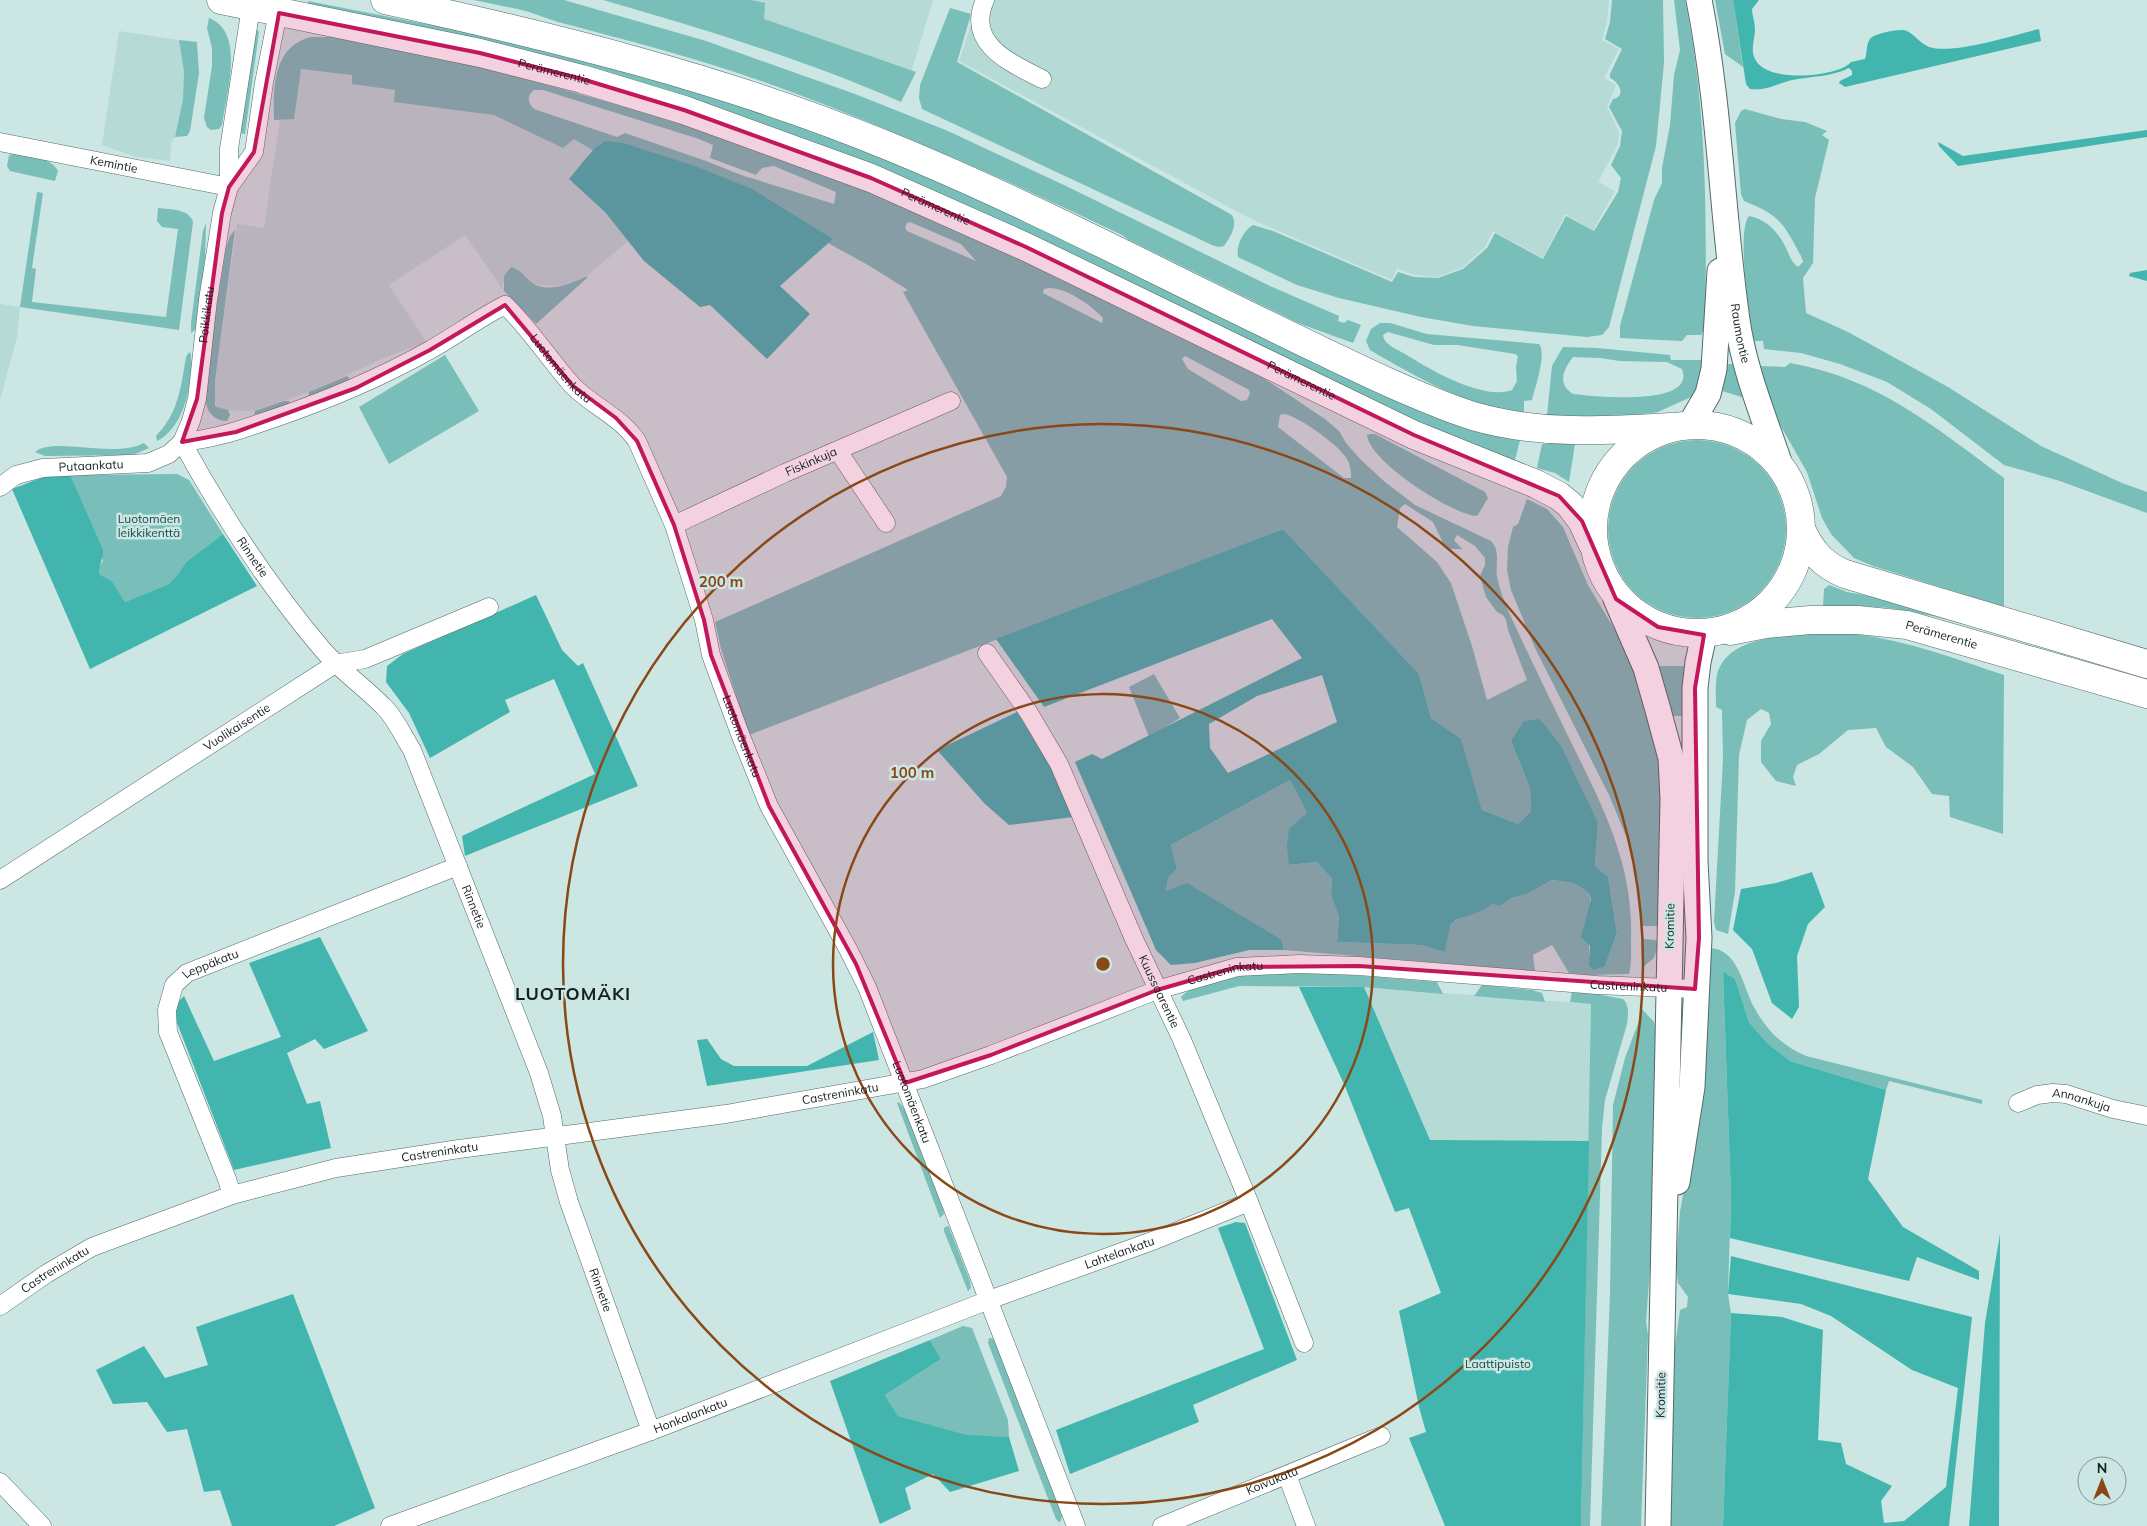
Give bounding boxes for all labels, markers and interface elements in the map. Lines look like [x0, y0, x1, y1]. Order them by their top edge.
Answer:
street label: Perämerentie [517, 55, 592, 88]
street label: Kemintie [89, 152, 139, 176]
street label: Perämerentie [899, 184, 973, 228]
street label: Poikkikatu [195, 285, 217, 344]
street label: Raumontie [1728, 302, 1754, 365]
street label: Luotomäenkatu [527, 331, 595, 406]
street label: Perämerentie [1265, 357, 1338, 403]
street label: Fiskinkuja [783, 443, 839, 479]
street label: Putaankatu [58, 456, 124, 474]
park label: Luotomäen leikkikenttä [118, 511, 180, 540]
street label: Rinnetie [234, 534, 272, 580]
text: 200 m [699, 572, 743, 591]
street label: Perämerentie [1904, 617, 1979, 652]
street label: Luotomäenkatu [719, 693, 765, 780]
street label: Vuolikaisentie [200, 700, 273, 754]
text: 100 m [890, 763, 934, 782]
street label: Rinnetie [459, 883, 489, 930]
street label: Kromitie [1662, 903, 1677, 949]
street label: Leppäkatu [178, 945, 240, 981]
street label: Kuussaarentie [1136, 952, 1183, 1030]
centre of rings [1094, 955, 1112, 973]
street label: Castreninkatu [1185, 958, 1263, 988]
street label: Castreninkatu [1589, 976, 1668, 995]
district label: LUOTOMÄKI [515, 982, 631, 1005]
street label: Luotomäenkatu [889, 1059, 935, 1145]
street label: Castreninkatu [801, 1079, 880, 1107]
street label: Annankuja [2052, 1085, 2113, 1115]
street label: Castreninkatu [400, 1139, 479, 1165]
street label: Lahtelankatu [1082, 1233, 1156, 1272]
street label: Castreninkatu [18, 1242, 92, 1296]
street label: Rinnetie [586, 1266, 616, 1314]
park label: Laattipuisto [1465, 1356, 1531, 1371]
street label: Kromitie [1653, 1372, 1668, 1418]
street label: Honkalankatu [651, 1394, 729, 1436]
north arrow [2077, 1456, 2127, 1506]
text: N [2097, 1459, 2107, 1477]
street label: Koivukatu [1244, 1463, 1300, 1498]

